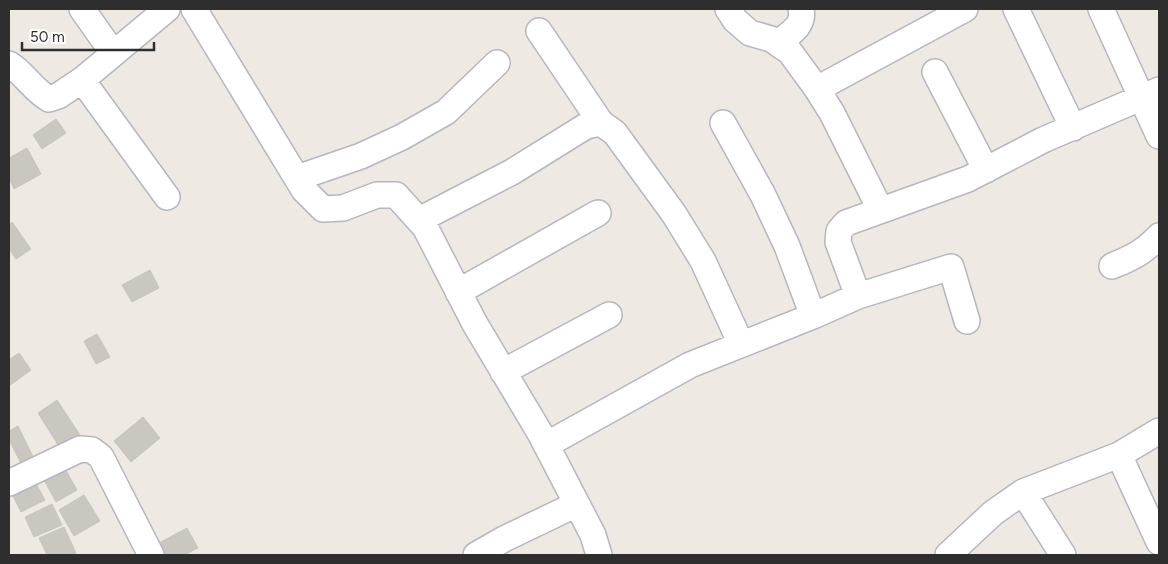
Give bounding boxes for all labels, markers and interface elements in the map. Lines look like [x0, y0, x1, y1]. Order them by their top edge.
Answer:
scale bar [22, 20, 155, 52]
text: 50 m [30, 28, 65, 46]

